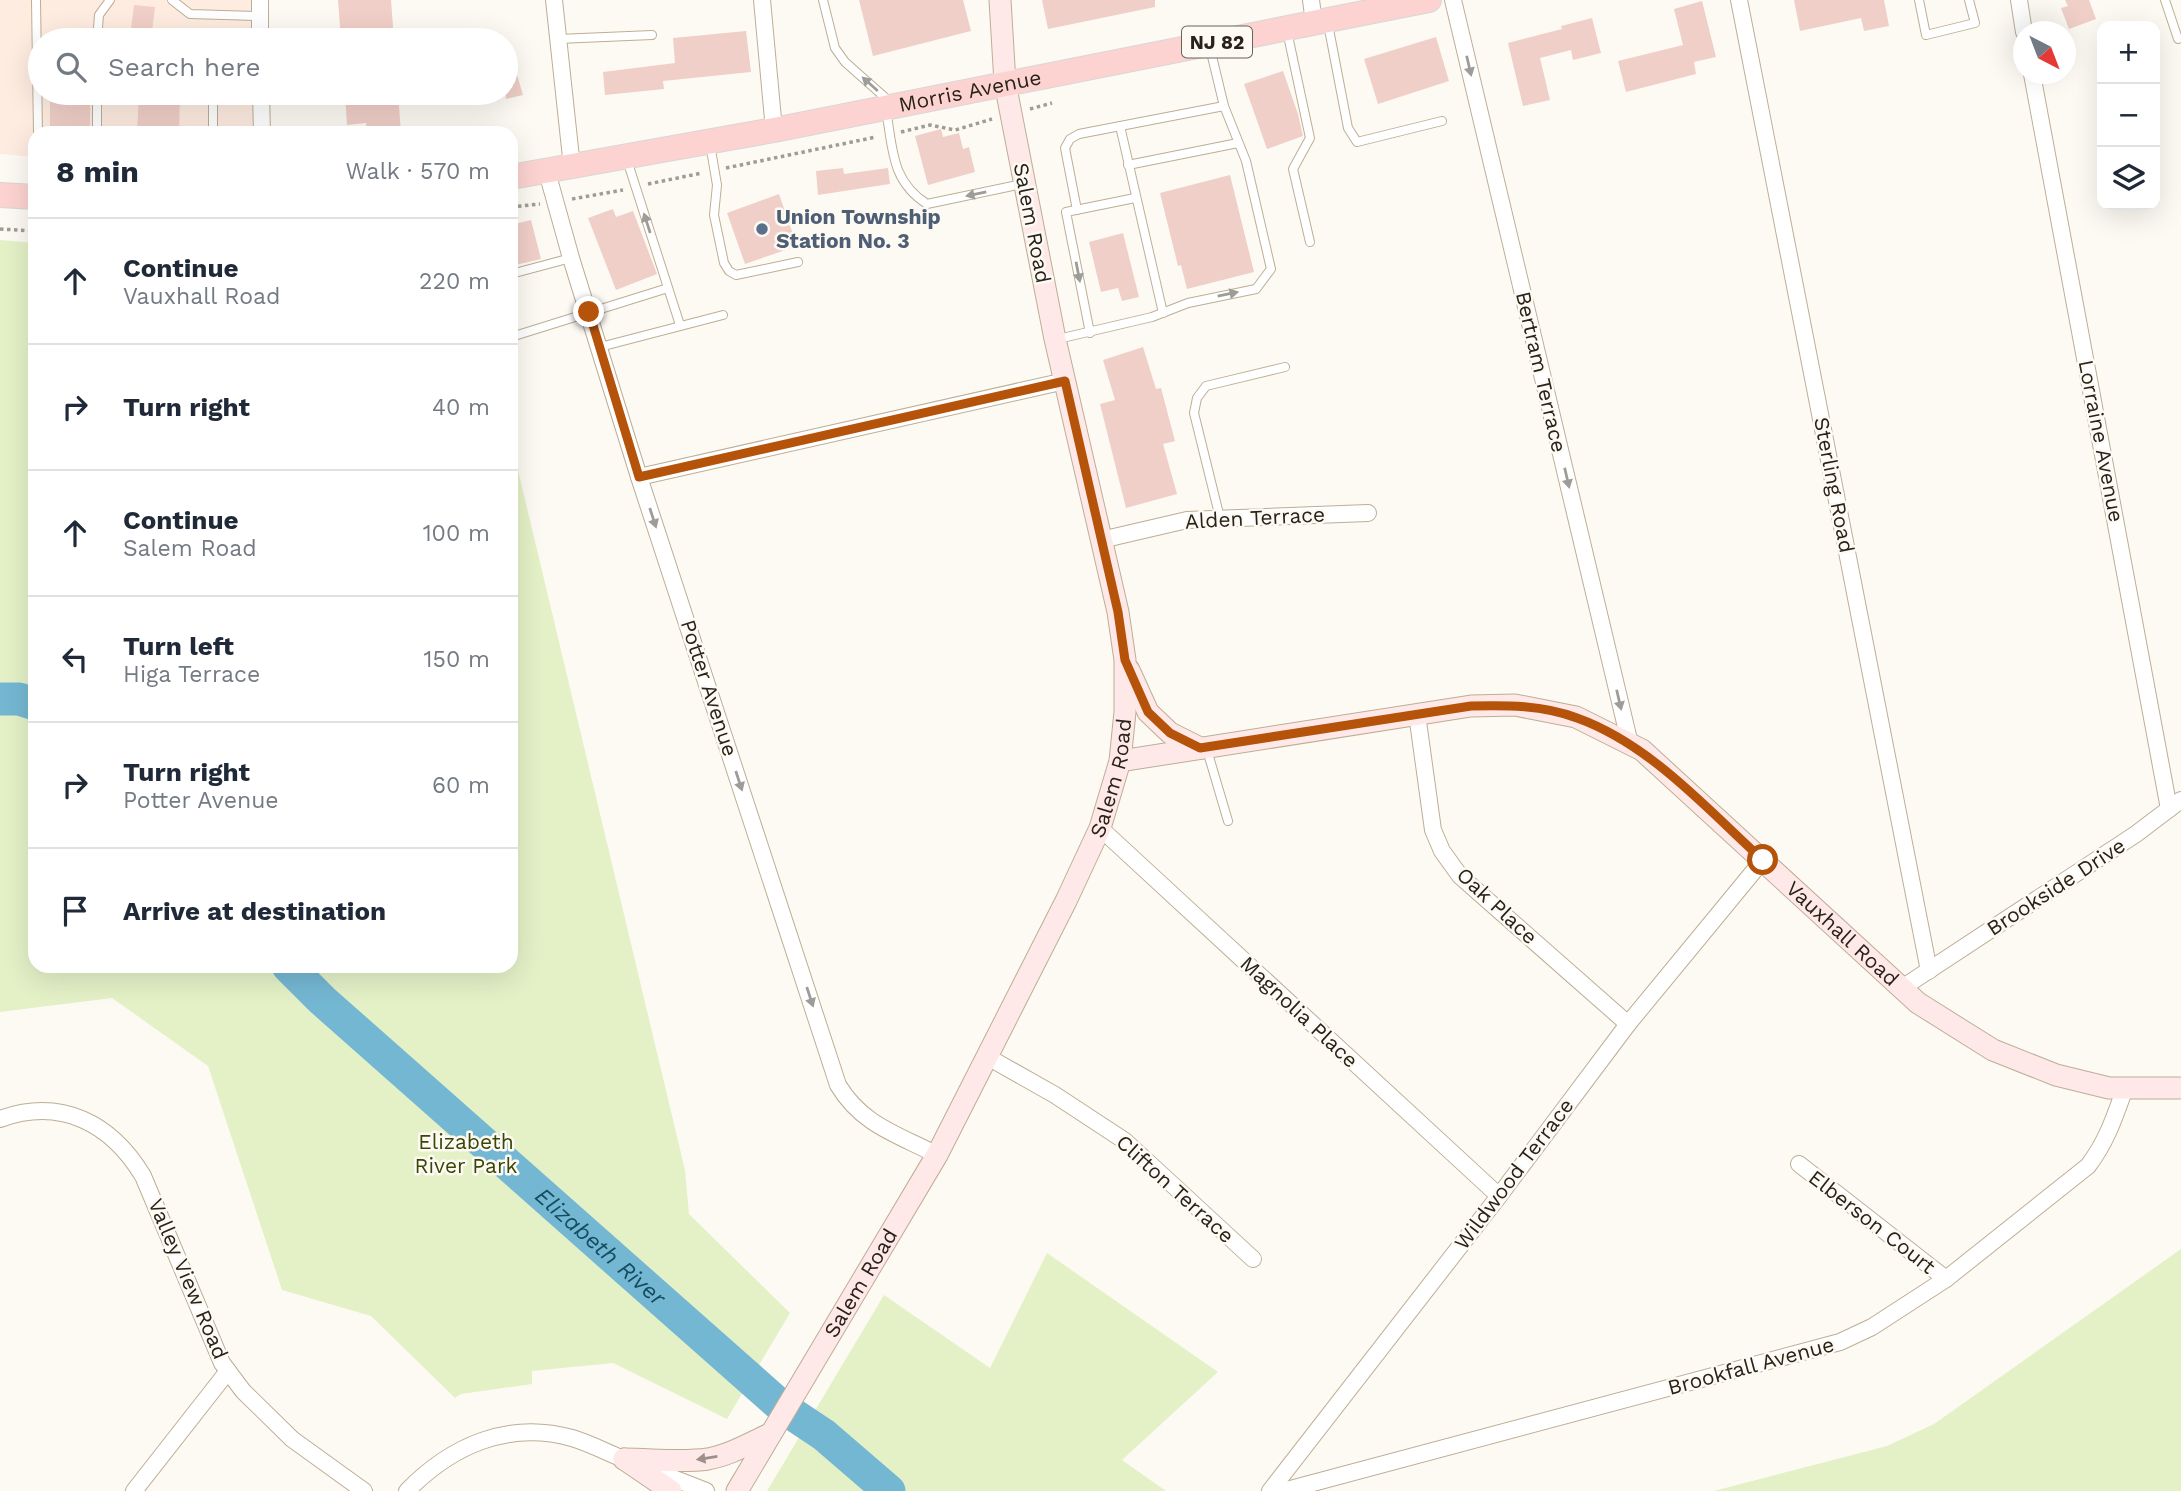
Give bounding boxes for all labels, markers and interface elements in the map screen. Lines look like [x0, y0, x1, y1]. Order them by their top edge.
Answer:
north arrow [2013, 21, 2076, 84]
map controls [2097, 21, 2160, 210]
button: + [2097, 21, 2160, 84]
road number: NJ 82 [1182, 26, 1252, 58]
search box [28, 28, 518, 105]
icon: search [52, 48, 90, 86]
text: Search here [108, 52, 260, 82]
one-way arrow [1463, 55, 1474, 77]
street label: Morris Avenue [896, 64, 1043, 117]
one-way arrow [861, 76, 878, 92]
button: − [2097, 84, 2160, 147]
button: layers [2097, 147, 2160, 210]
text: 8 min [56, 154, 139, 189]
text: Walk · 570 m [345, 158, 490, 185]
street label: Salem Road [1009, 161, 1056, 285]
one-way arrow [965, 188, 987, 199]
place label: Union Township Station No. 3 [776, 204, 941, 253]
one-way arrow [642, 212, 652, 233]
marker: Union Township Station No. 3 [754, 221, 770, 237]
text: Continue [123, 253, 239, 283]
icon: ahead [56, 262, 94, 300]
one-way arrow [1073, 262, 1084, 284]
text: 220 m [419, 268, 490, 295]
text: Vauxhall Road [123, 283, 281, 310]
one-way arrow [1217, 289, 1239, 300]
street label: Bertram Terrace [1511, 289, 1572, 455]
route end [573, 296, 604, 327]
street label: Lorraine Avenue [2073, 358, 2129, 524]
icon: right [56, 388, 94, 426]
text: Turn right [123, 392, 250, 422]
text: 40 m [432, 394, 490, 421]
street label: Sterling Road [1809, 415, 1860, 555]
one-way arrow [1561, 467, 1572, 489]
street label: Alden Terrace [1184, 501, 1326, 534]
text: Continue [123, 505, 239, 535]
one-way arrow [648, 508, 659, 529]
icon: ahead [56, 514, 94, 552]
text: 100 m [423, 520, 490, 547]
text: Salem Road [123, 535, 257, 562]
street label: Potter Avenue [676, 616, 743, 759]
text: Turn left [123, 631, 234, 661]
icon: left [56, 640, 94, 678]
text: 150 m [424, 646, 490, 673]
text: Higa Terrace [123, 661, 260, 688]
one-way arrow [1614, 689, 1625, 711]
street label: Salem Road [1084, 717, 1136, 842]
text: Turn right [123, 757, 250, 787]
icon: right [56, 766, 94, 804]
one-way arrow [734, 771, 745, 792]
text: 60 m [432, 772, 490, 799]
text: Potter Avenue [123, 787, 279, 814]
street label: Brookside Drive [1982, 832, 2130, 941]
route start [1747, 844, 1778, 875]
street label: Oak Place [1452, 862, 1543, 949]
street label: Vauxhall Road [1781, 875, 1904, 991]
icon: arrive [56, 892, 94, 930]
text: Arrive at destination [123, 896, 386, 926]
street label: Magnolia Place [1235, 951, 1363, 1073]
one-way arrow [805, 987, 815, 1008]
street label: Wildwood Terrace [1449, 1093, 1579, 1254]
park label: Elizabeth River Park [415, 1129, 518, 1178]
street label: Clifton Terrace [1111, 1129, 1239, 1248]
street label: Elberson Court [1804, 1164, 1941, 1279]
water label: Elizabeth River [530, 1182, 672, 1312]
street label: Valley View Road [143, 1195, 234, 1363]
street label: Salem Road [818, 1224, 902, 1342]
street label: Brookfall Avenue [1665, 1331, 1837, 1400]
one-way arrow [696, 1453, 718, 1464]

